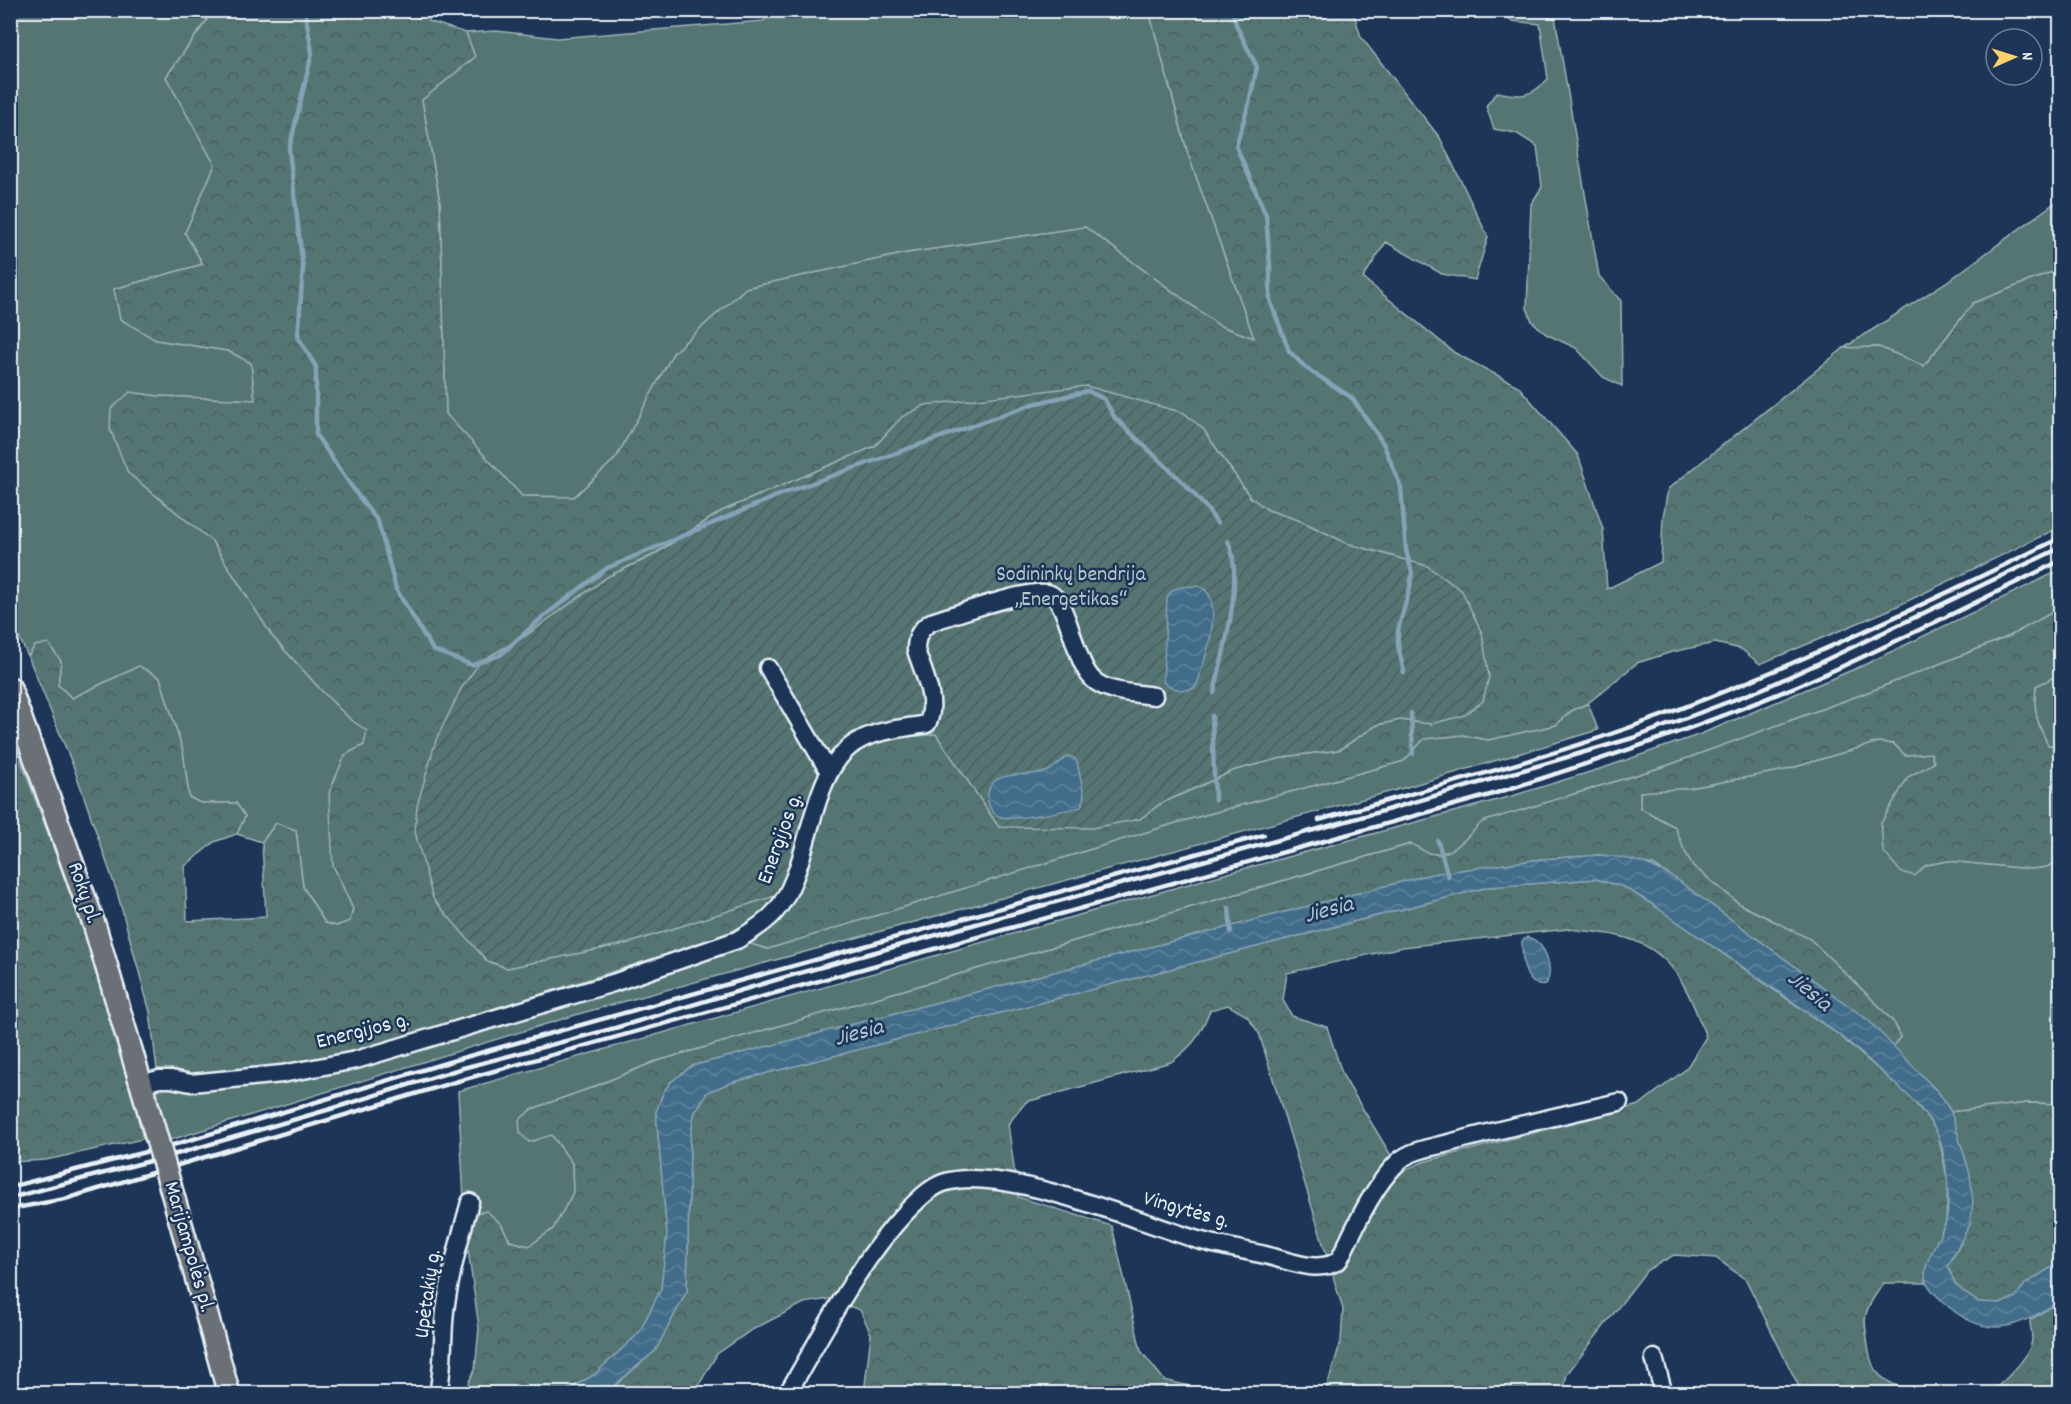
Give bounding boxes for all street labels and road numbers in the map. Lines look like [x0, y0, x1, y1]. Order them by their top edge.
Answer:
street label: Energijos g. [750, 789, 812, 889]
street label: Rokų pl. [58, 858, 108, 928]
street label: Energijos g. [313, 1005, 413, 1059]
street label: Marijampolės pl. [155, 1178, 221, 1316]
street label: Vingytės g. [1139, 1184, 1233, 1238]
street label: Upėtakių g. [407, 1248, 451, 1340]

